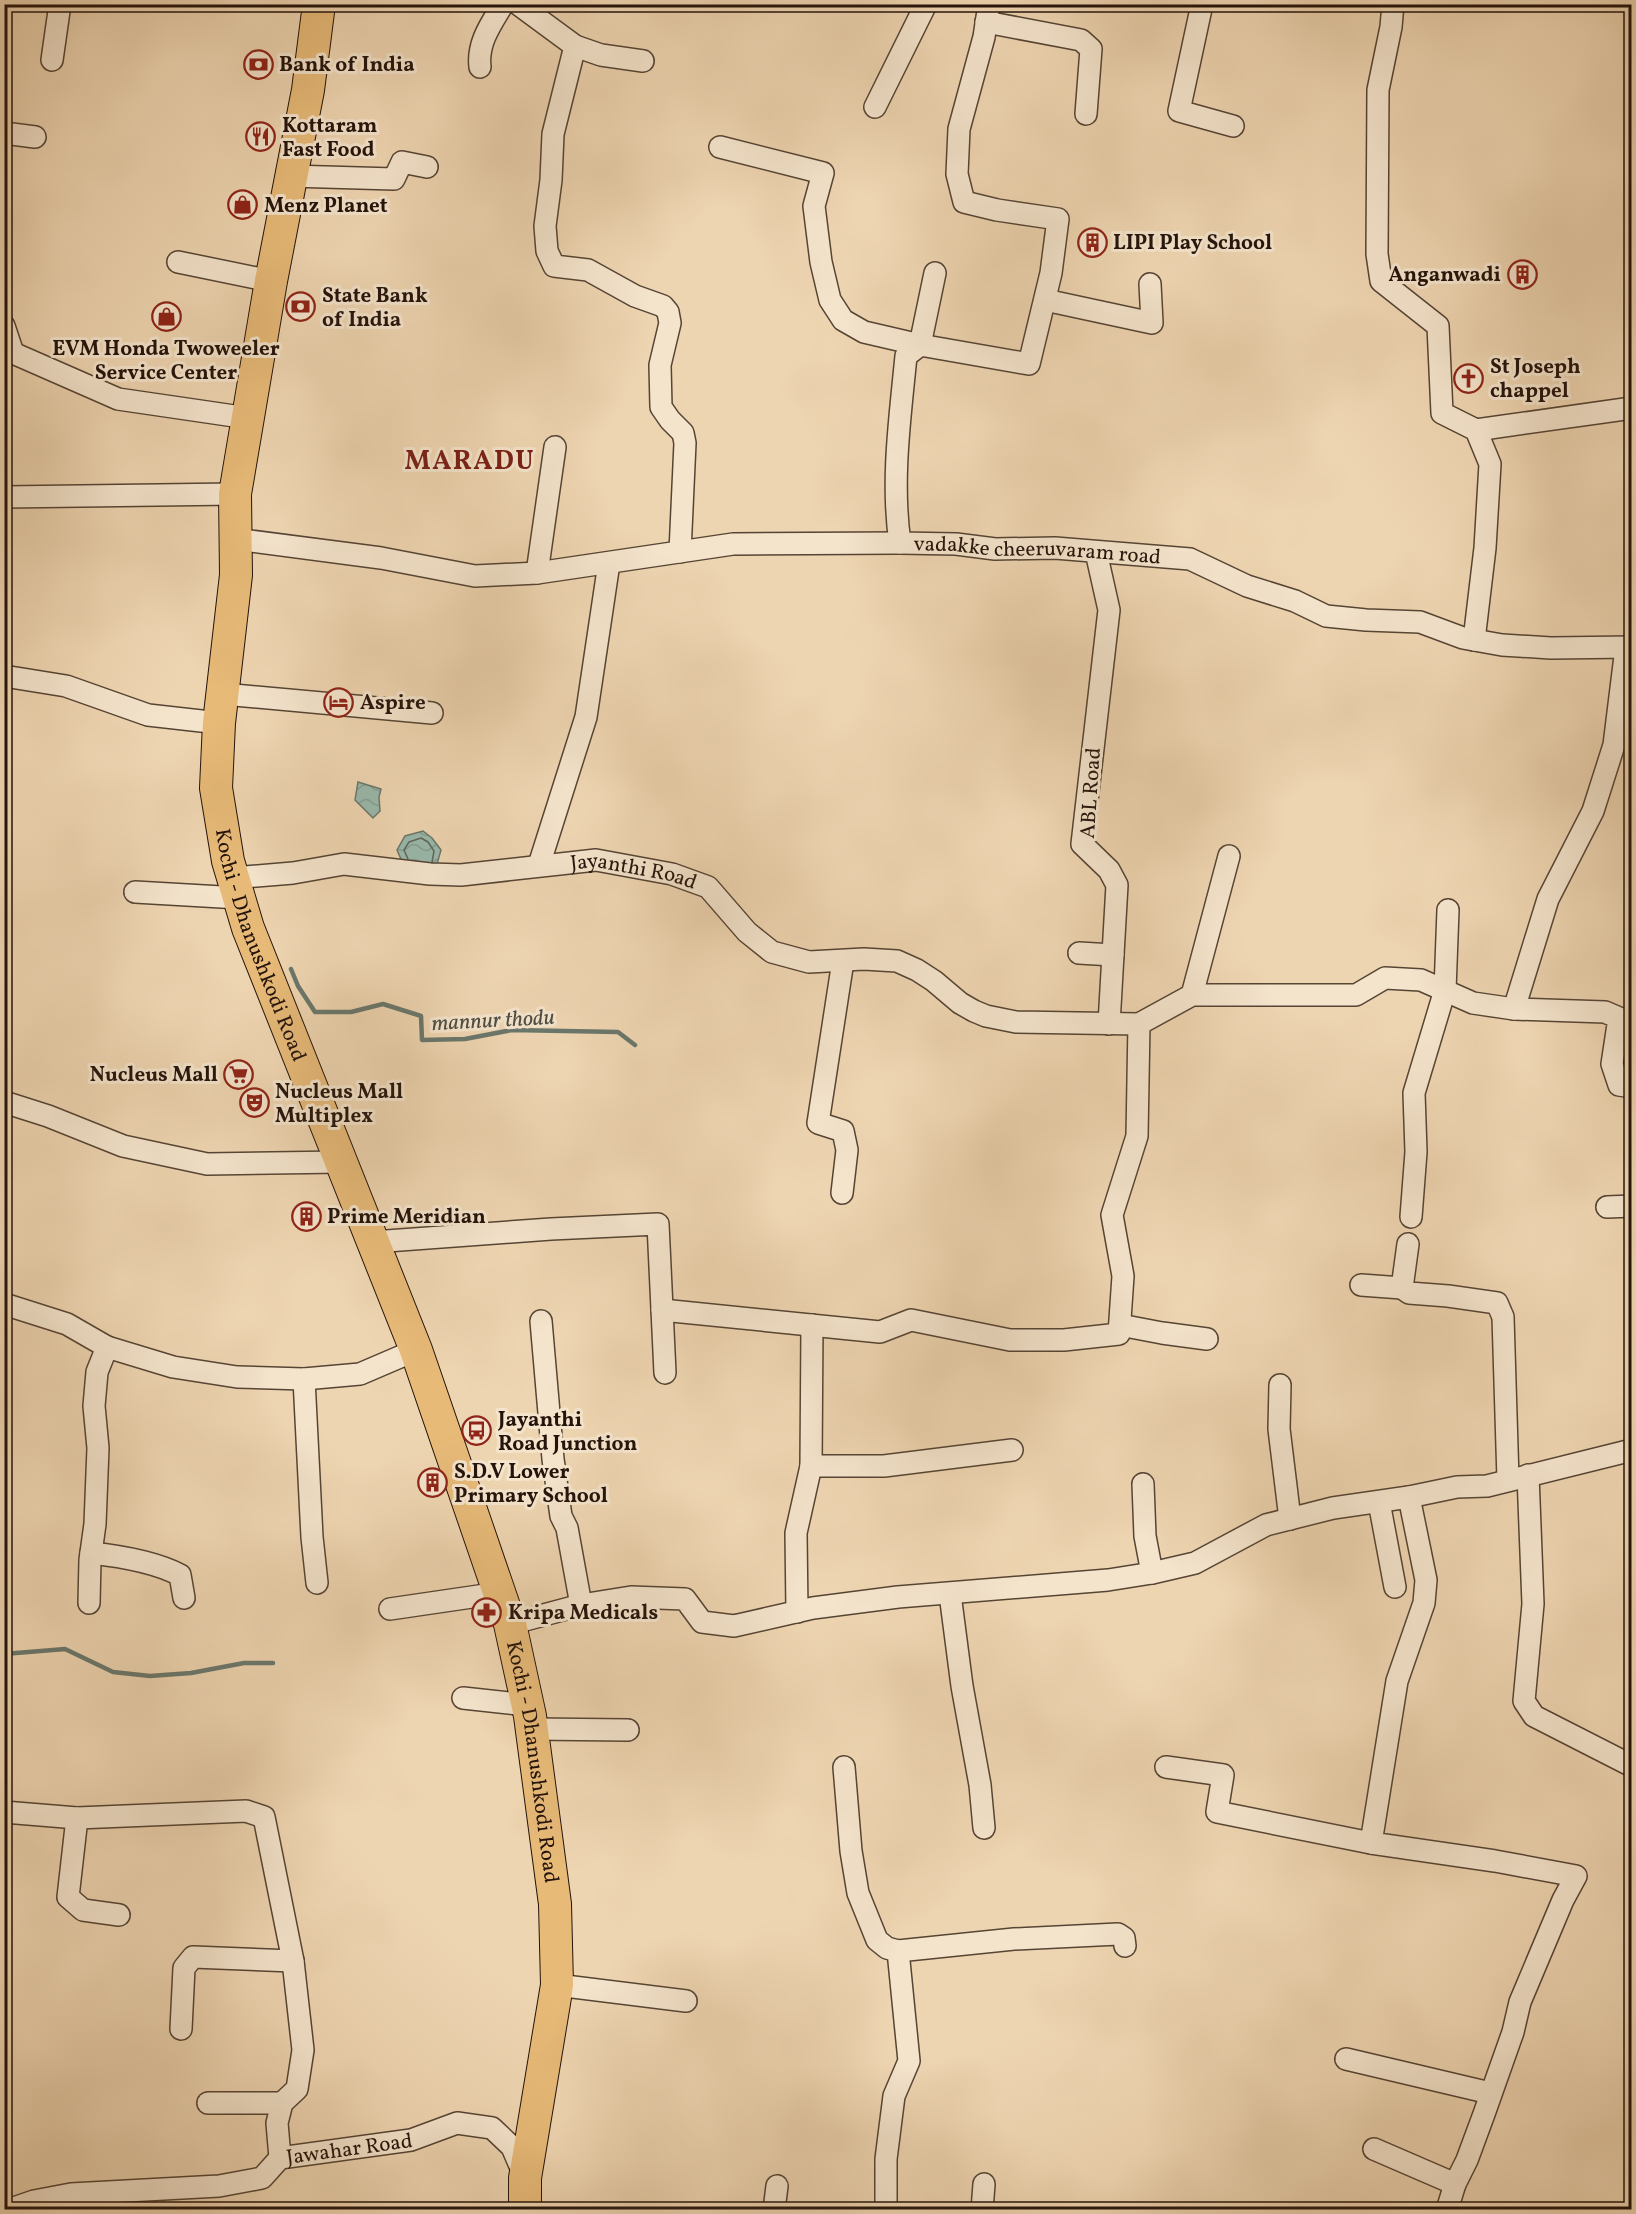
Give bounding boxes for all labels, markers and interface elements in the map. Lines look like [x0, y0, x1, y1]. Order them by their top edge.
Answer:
bank icon: Bank of India [242, 48, 274, 80]
place label: Bank of India [279, 51, 415, 80]
place label: Kottaram Fast Food [282, 112, 377, 165]
restaurant icon: Kottaram Fast Food [245, 121, 277, 153]
shop icon: Menz Planet [227, 189, 259, 221]
place label: Menz Planet [264, 192, 388, 221]
building icon: LIPI Play School [1076, 226, 1108, 258]
place label: LIPI Play School [1113, 229, 1272, 258]
building icon: Anganwadi [1506, 258, 1538, 290]
place label: Anganwadi [1389, 261, 1501, 290]
place label: State Bank of India [322, 282, 428, 335]
bank icon: State Bank of India [285, 291, 317, 323]
shop icon: EVM Honda Twoweeler Service Center [150, 301, 182, 333]
place label: EVM Honda Twoweeler Service Center [52, 335, 280, 388]
place label: St Joseph chappel [1490, 353, 1581, 406]
church icon: St Joseph chappel [1453, 362, 1485, 394]
district label: MARADU [405, 443, 535, 481]
street label: vadakke cheeruvaram road [913, 530, 1162, 573]
hotel icon: Aspire [323, 686, 355, 718]
place label: Aspire [360, 689, 426, 718]
street label: ABL Road [1074, 747, 1109, 840]
street label: Kochi - Dhanushkodi Road [207, 826, 313, 1066]
street label: Jayanthi Road [569, 847, 701, 898]
water label: mannur thodu [431, 1003, 556, 1040]
supermarket icon: Nucleus Mall [223, 1058, 255, 1090]
place label: Nucleus Mall [90, 1061, 218, 1090]
place label: Nucleus Mall Multiplex [275, 1078, 403, 1131]
theatre icon: Nucleus Mall Multiplex [238, 1087, 270, 1119]
building icon: Prime Meridian [290, 1200, 322, 1232]
place label: Prime Meridian [327, 1203, 486, 1232]
place label: Jayanthi Road Junction [497, 1406, 637, 1459]
bus stop icon: Jayanthi Road Junction [461, 1415, 493, 1447]
place label: S.D.V Lower Primary School [454, 1458, 608, 1511]
building icon: S.D.V Lower Primary School [417, 1467, 449, 1499]
pharmacy icon: Kripa Medicals [471, 1596, 503, 1628]
place label: Kripa Medicals [508, 1599, 658, 1628]
street label: Kochi - Dhanushkodi Road [498, 1638, 565, 1885]
street label: Jawahar Road [285, 2127, 414, 2173]

